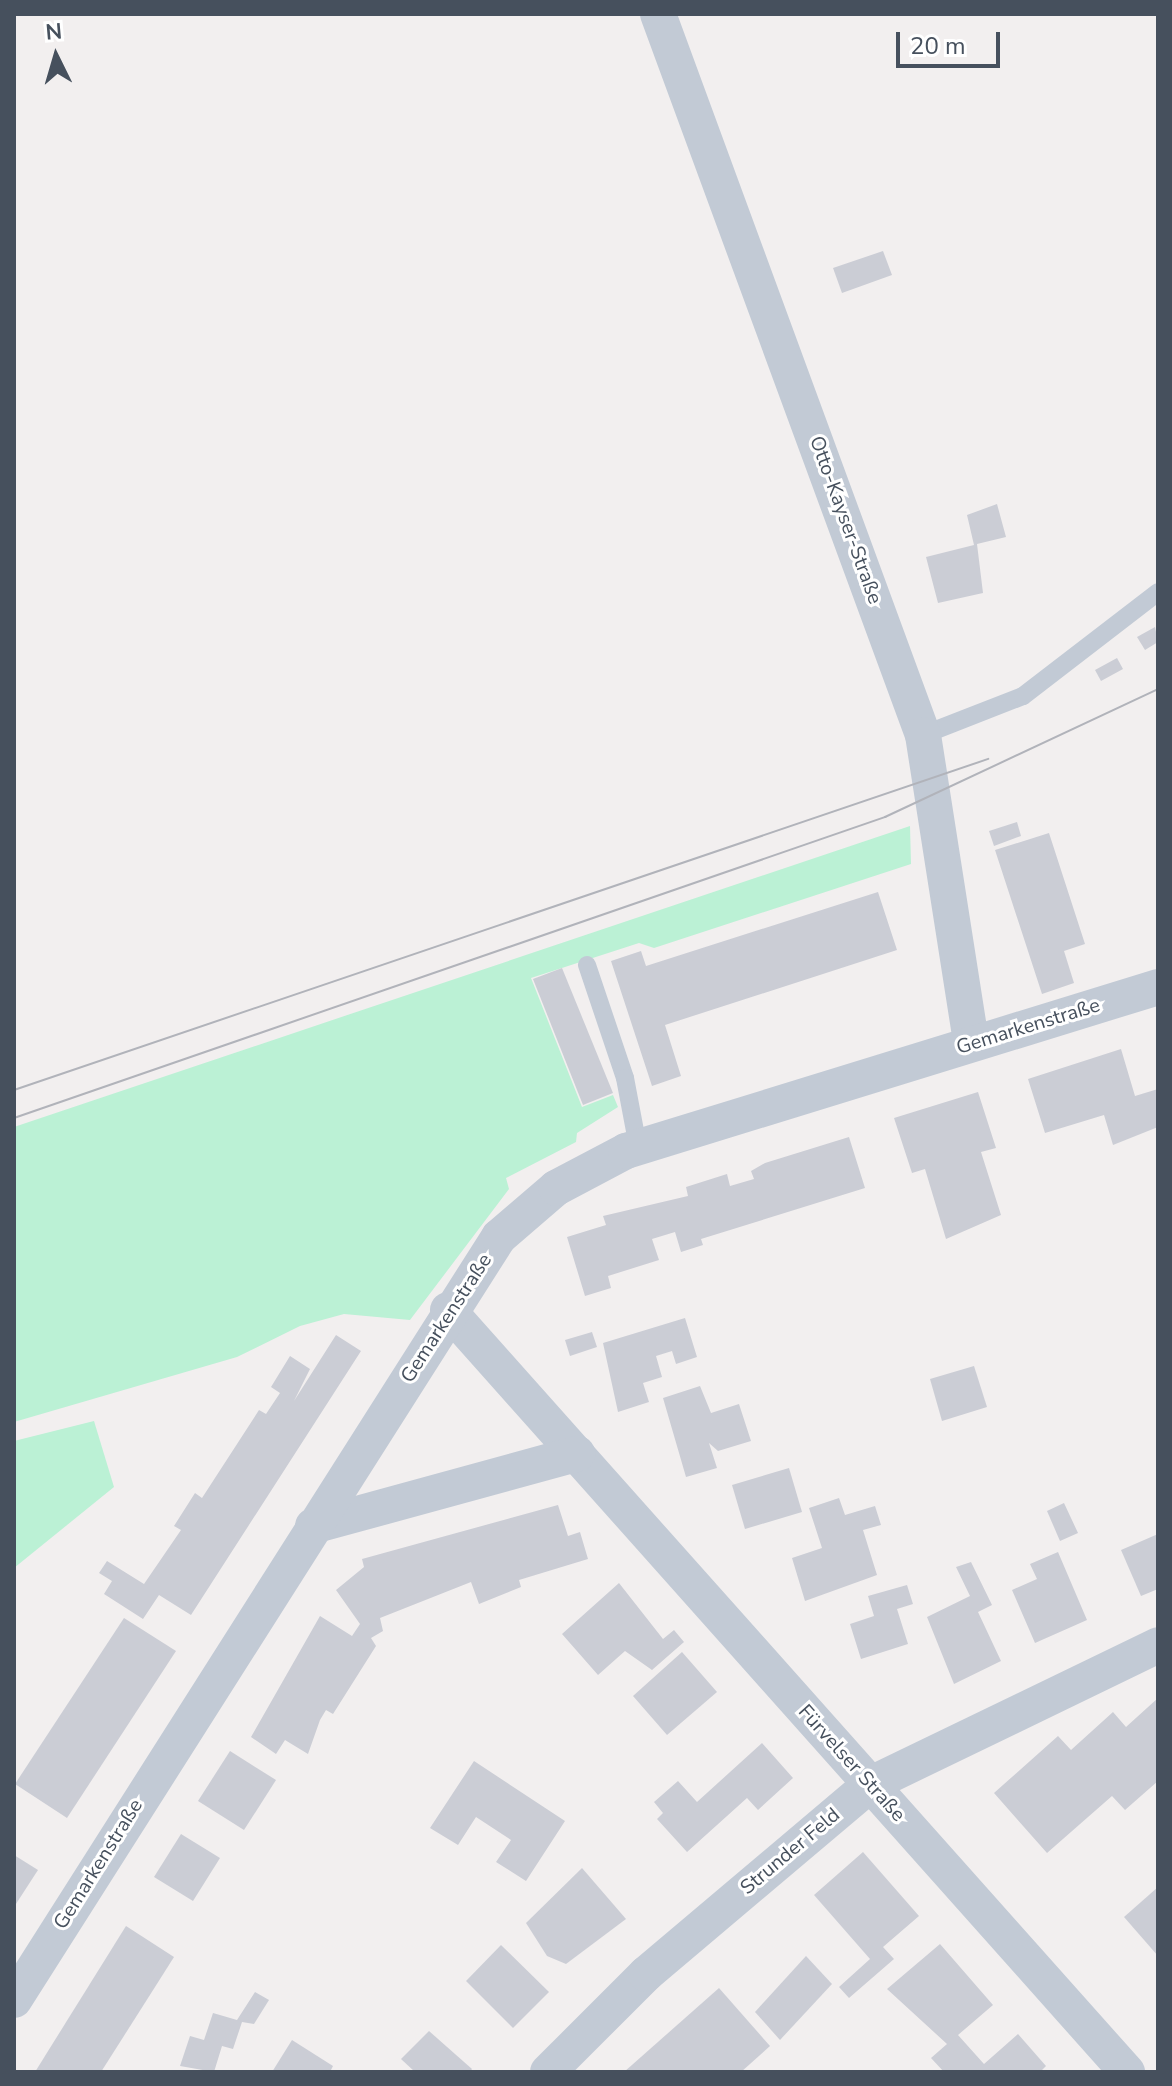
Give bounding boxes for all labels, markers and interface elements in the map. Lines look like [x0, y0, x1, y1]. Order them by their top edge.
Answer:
north arrow [16, 16, 96, 96]
text: N [44, 16, 63, 48]
scale bar [900, 16, 1004, 66]
text: 20 m [910, 30, 966, 62]
street label: Otto-Kayser-Straße [804, 433, 888, 607]
street label: Gemarkenstraße [953, 993, 1103, 1059]
street label: Gemarkenstraße [395, 1249, 497, 1387]
street label: Fürvelser Straße [793, 1700, 911, 1826]
street label: Gemarkenstraße [48, 1795, 148, 1933]
street label: Strunder Feld [735, 1803, 845, 1899]

